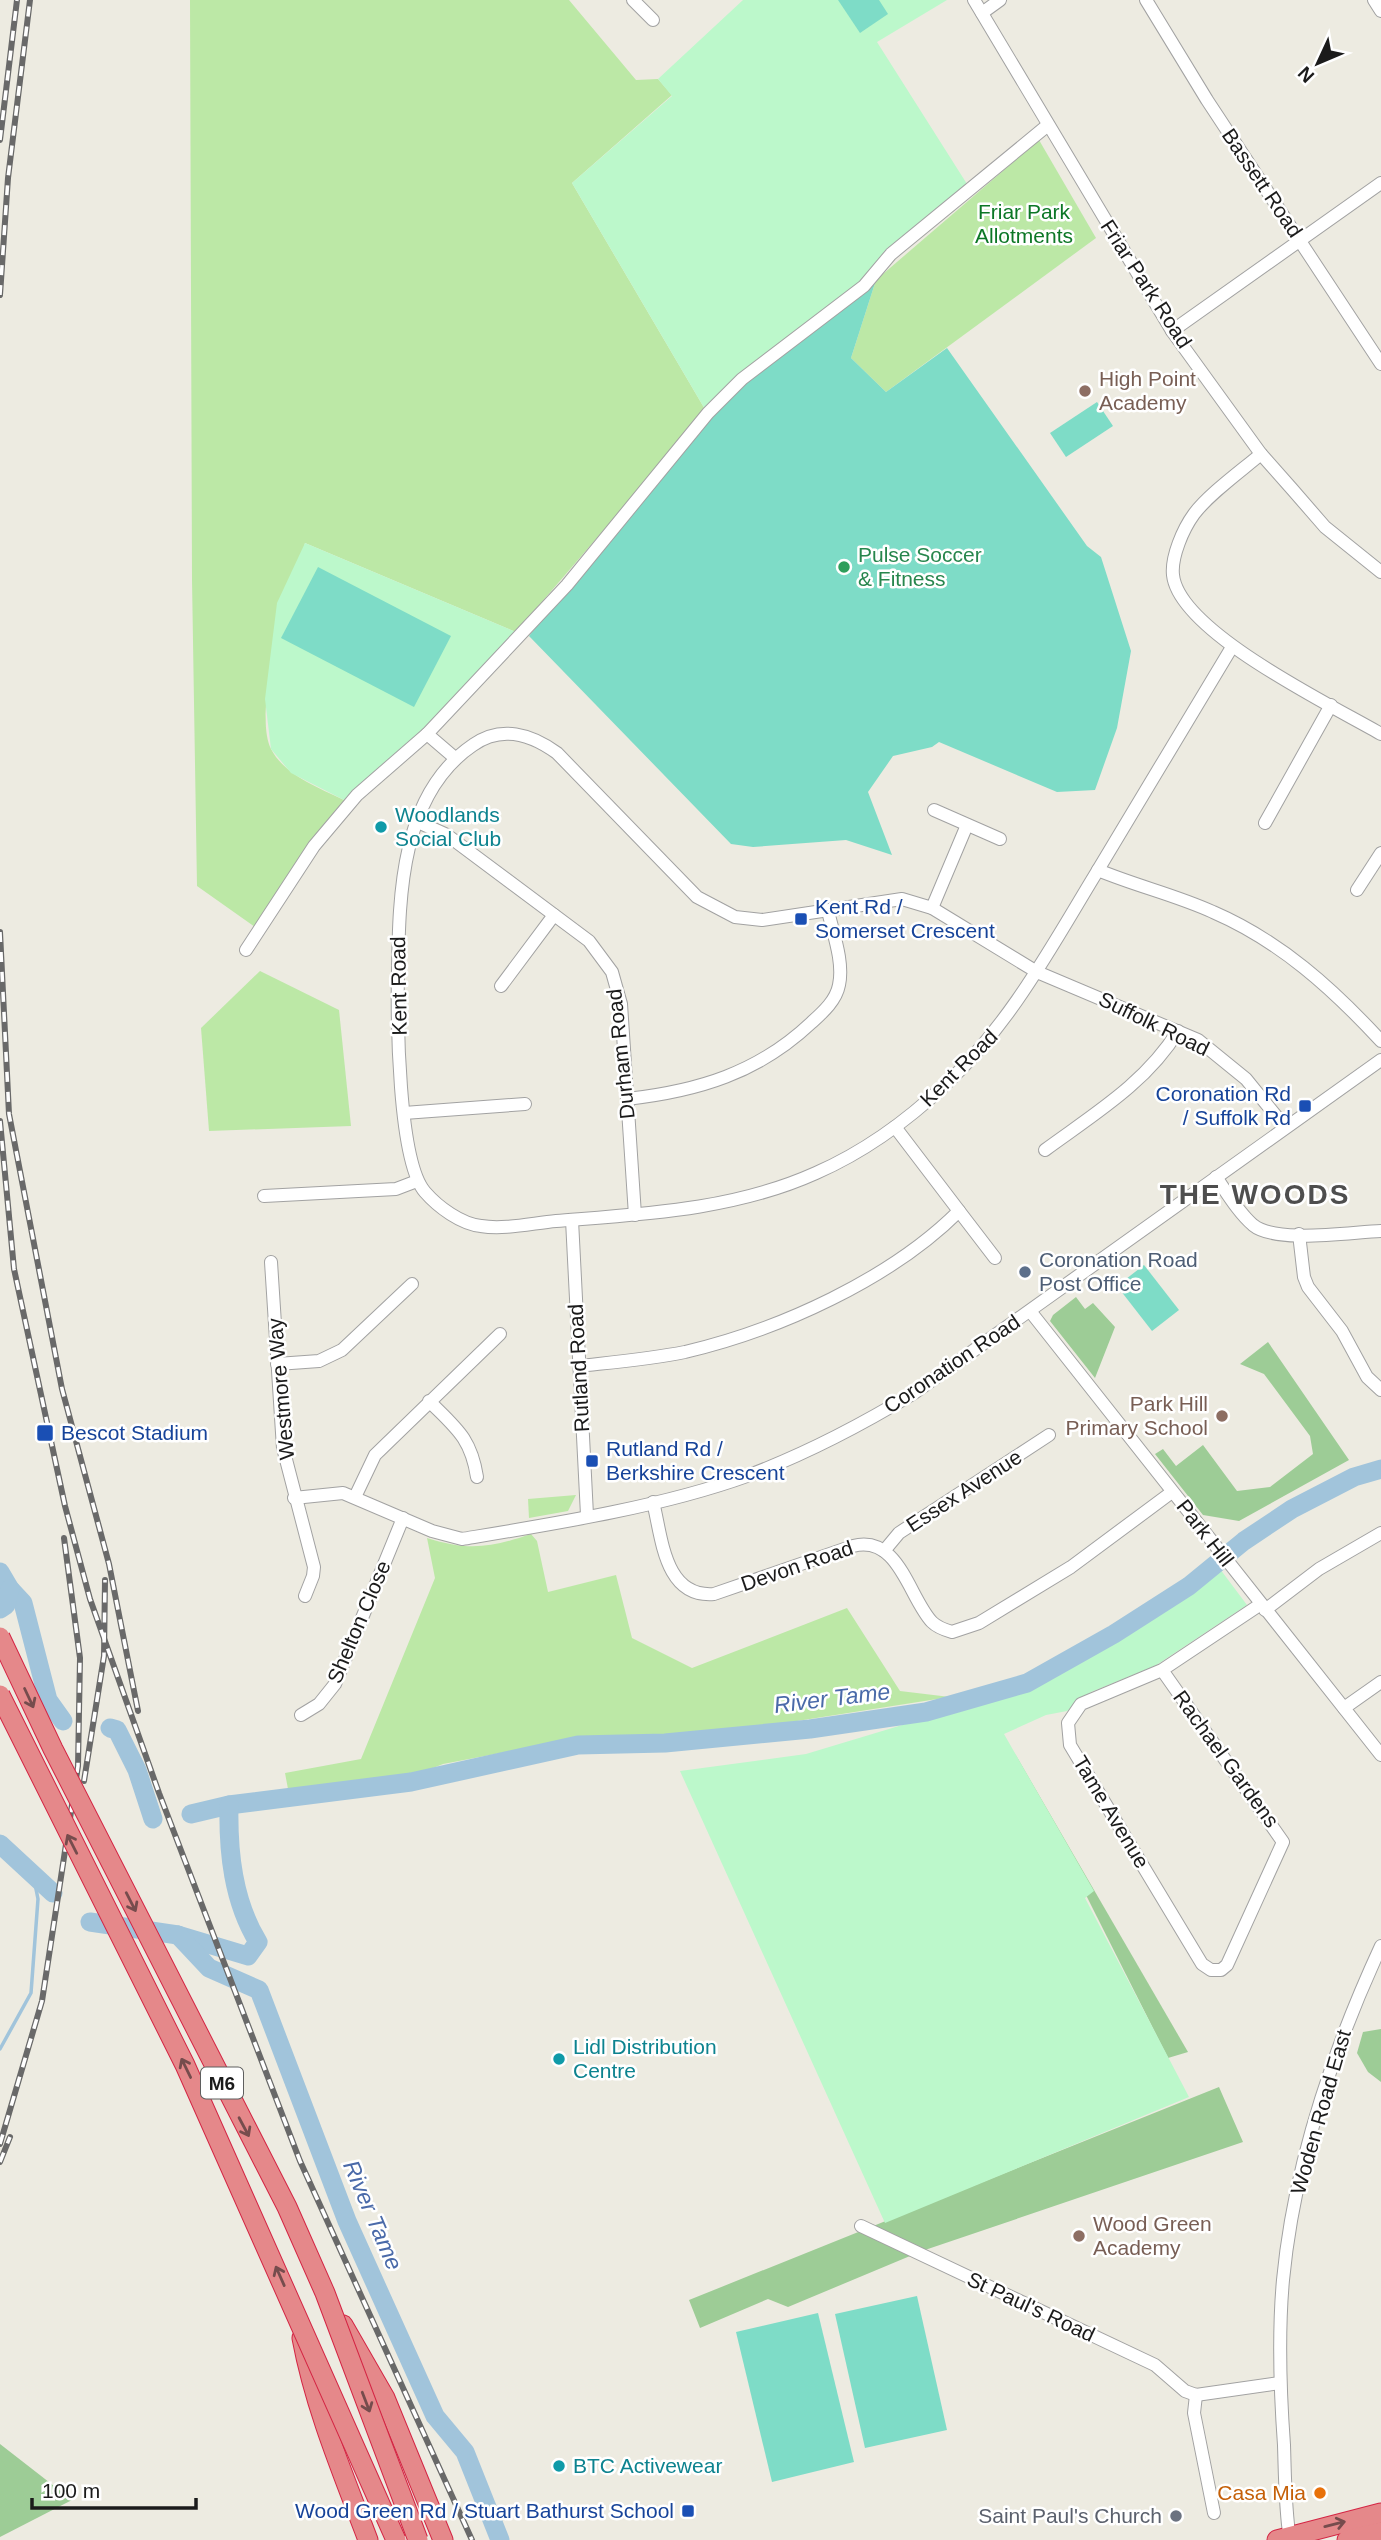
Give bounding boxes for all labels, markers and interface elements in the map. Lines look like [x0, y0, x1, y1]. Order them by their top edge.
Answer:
north arrow [1283, 28, 1353, 98]
text: N [1294, 62, 1318, 87]
street label: Bassett Road [1218, 124, 1307, 241]
park label: Friar Park Allotments [975, 200, 1073, 247]
street label: Friar Park Road [1096, 215, 1196, 352]
place label: High Point Academy [1099, 367, 1196, 414]
marker: High Point Academy [1077, 383, 1093, 399]
place label: Pulse Soccer & Fitness [858, 543, 982, 590]
marker: Pulse Soccer & Fitness [836, 559, 852, 575]
place label: Woodlands Social Club [395, 803, 501, 850]
marker: Woodlands Social Club [373, 819, 389, 835]
place label: Kent Rd / Somerset Crescent [815, 895, 995, 942]
marker: Kent Rd / Somerset Crescent [793, 911, 809, 927]
street label: Kent Road [386, 936, 411, 1036]
street label: Suffolk Road [1095, 987, 1213, 1060]
street label: Durham Road [602, 988, 639, 1120]
street label: Kent Road [915, 1024, 1002, 1111]
place label: Coronation Rd / Suffolk Rd [1156, 1082, 1291, 1129]
marker: Coronation Rd / Suffolk Rd [1297, 1098, 1313, 1114]
district label: THE WOODS [1160, 1179, 1350, 1210]
place label: Coronation Road Post Office [1039, 1248, 1198, 1295]
marker: Coronation Road Post Office [1017, 1264, 1033, 1280]
street label: Rutland Road [564, 1303, 593, 1433]
street label: Coronation Road [879, 1310, 1024, 1418]
street label: Westmore Way [263, 1317, 298, 1461]
place label: Park Hill Primary School [1066, 1392, 1208, 1439]
marker: Park Hill Primary School [1214, 1408, 1230, 1424]
place label: Bescot Stadium [61, 1421, 208, 1444]
marker: Bescot Stadium [35, 1423, 55, 1443]
place label: Rutland Rd / Berkshire Crescent [606, 1437, 785, 1484]
street label: Essex Avenue [902, 1445, 1026, 1536]
marker: Rutland Rd / Berkshire Crescent [584, 1453, 600, 1469]
street label: Park Hill [1172, 1495, 1239, 1571]
street label: Devon Road [738, 1536, 856, 1595]
street label: Shelton Close [322, 1557, 395, 1686]
water label: River Tame [772, 1678, 892, 1718]
street label: Rachael Gardens [1169, 1686, 1284, 1832]
one-way arrow [23, 1687, 36, 1708]
street label: Tame Avenue [1069, 1751, 1154, 1872]
one-way arrow [65, 1834, 79, 1855]
one-way arrow [124, 1891, 138, 1912]
street label: Woden Road East [1286, 2027, 1355, 2197]
place label: Lidl Distribution Centre [573, 2035, 717, 2082]
marker: Lidl Distribution Centre [551, 2051, 567, 2067]
one-way arrow [179, 2058, 192, 2080]
road number: M6 [201, 2068, 243, 2098]
one-way arrow [238, 2116, 252, 2137]
water label: River Tame [338, 2156, 408, 2274]
place label: Wood Green Academy [1093, 2212, 1212, 2259]
marker: Wood Green Academy [1071, 2228, 1087, 2244]
one-way arrow [273, 2265, 286, 2287]
street label: St Paul's Road [964, 2267, 1099, 2346]
one-way arrow [360, 2390, 373, 2412]
place label: BTC Activewear [573, 2454, 722, 2477]
marker: BTC Activewear [551, 2458, 567, 2474]
scale bar [32, 2466, 196, 2510]
text: 100 m [42, 2479, 100, 2502]
place label: Casa Mia [1217, 2481, 1306, 2504]
marker: Casa Mia [1312, 2485, 1328, 2501]
place label: Wood Green Rd / Stuart Bathurst School [295, 2499, 674, 2522]
marker: Wood Green Rd / Stuart Bathurst School [680, 2503, 696, 2519]
place label: Saint Paul's Church [978, 2504, 1162, 2527]
marker: Saint Paul's Church [1168, 2508, 1184, 2524]
one-way arrow [1323, 2517, 1346, 2530]

